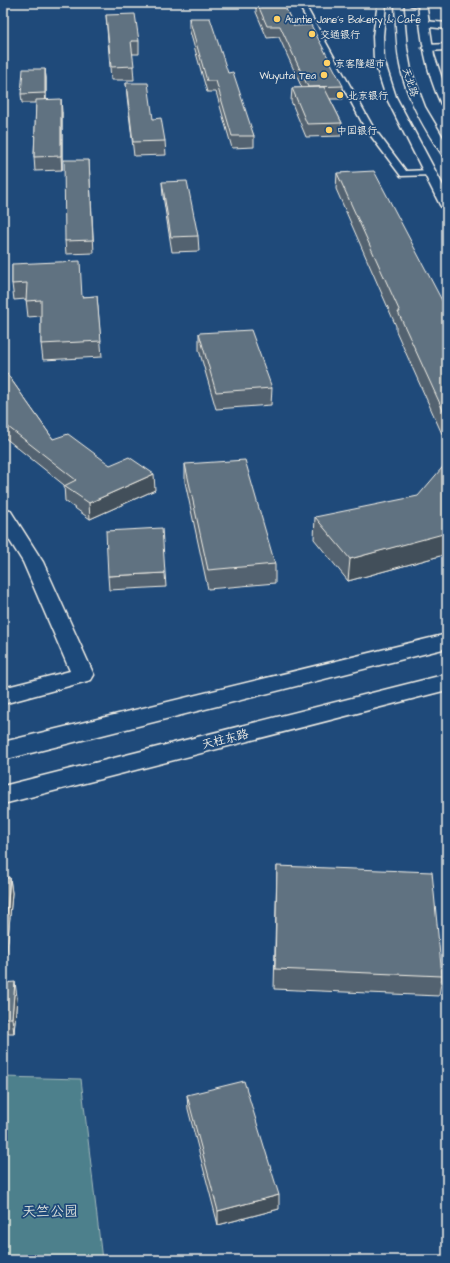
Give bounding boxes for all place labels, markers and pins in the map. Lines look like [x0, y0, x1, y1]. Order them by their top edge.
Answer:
place label: Auntie Jane's Bakery & Cafe [285, 13, 421, 28]
marker: Auntie Jane's Bakery & Cafe [272, 14, 282, 24]
place label: 交通银行 [320, 28, 360, 42]
marker: 交通银行 [307, 29, 317, 39]
place label: 京客隆超市 [335, 57, 385, 71]
marker: 京客隆超市 [322, 58, 332, 68]
place label: Wuyutai Tea [260, 69, 316, 84]
marker: Wuyutai Tea [319, 70, 329, 80]
place label: 北京银行 [348, 89, 388, 103]
marker: 北京银行 [335, 90, 345, 100]
place label: 中国银行 [337, 124, 377, 138]
marker: 中国银行 [324, 125, 334, 135]

